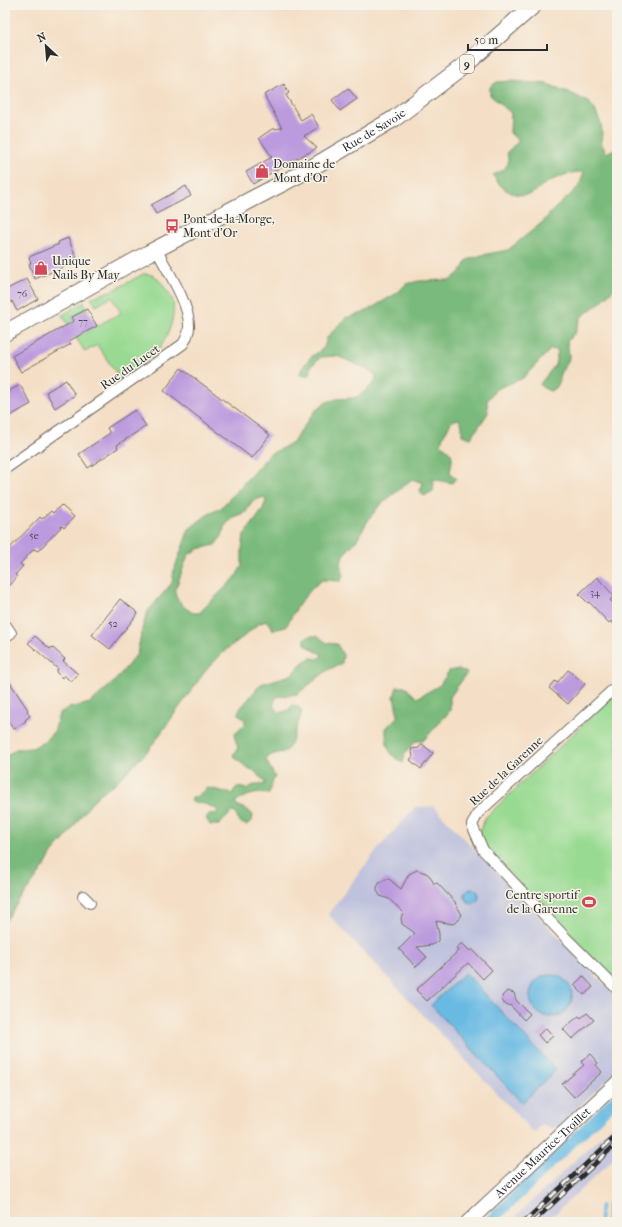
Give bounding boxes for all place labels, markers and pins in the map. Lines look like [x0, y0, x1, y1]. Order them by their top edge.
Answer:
place label: Domaine de Mont d'Or [273, 157, 335, 185]
shop icon: Domaine de Mont d'Or [254, 163, 270, 179]
place label: Pont-de-la-Morge, Mont d'Or [183, 212, 275, 240]
bus stop icon: Pont-de-la-Morge, Mont d'Or [164, 218, 180, 234]
place label: Unique Nails By May [52, 254, 120, 282]
shop icon: Unique Nails By May [33, 260, 49, 276]
place label: Centre sportif de la Garenne [505, 888, 581, 916]
sports icon: Centre sportif de la Garenne [581, 894, 597, 910]

